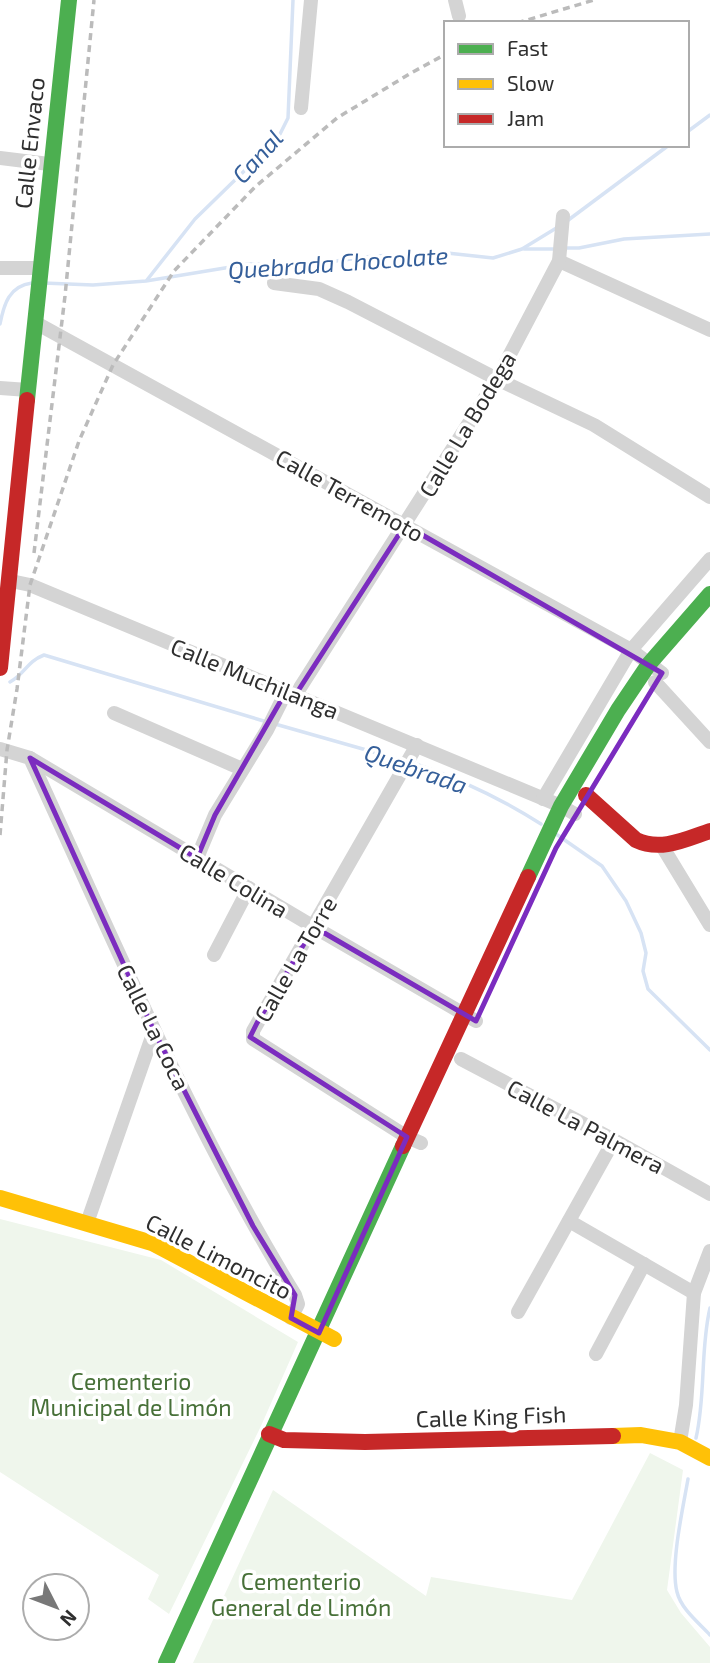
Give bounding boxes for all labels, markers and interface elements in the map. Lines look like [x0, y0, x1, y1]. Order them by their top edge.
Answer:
legend [444, 21, 689, 147]
text: Fast [507, 35, 548, 60]
text: Slow [507, 70, 554, 95]
street label: Calle Envaco [8, 76, 50, 210]
text: Jam [507, 105, 544, 130]
water label: Canal [226, 123, 288, 189]
water label: Quebrada Chocolate [227, 240, 449, 284]
street label: Calle La Bodega [413, 346, 521, 502]
street label: Calle Terremoto [271, 443, 429, 547]
street label: Calle Muchilanga [167, 632, 343, 724]
water label: Quebrada [361, 737, 471, 799]
street label: Calle Colina [175, 837, 293, 923]
street label: Calle La Torre [248, 891, 342, 1027]
street label: Calle La Coca [111, 960, 197, 1094]
street label: Calle La Palmera [503, 1073, 669, 1179]
street label: Calle Limoncito [141, 1207, 297, 1305]
park label: Cementerio Municipal de Limón [30, 1367, 232, 1421]
street label: Calle King Fish [415, 1399, 567, 1433]
park label: Cementerio General de Limón [211, 1567, 391, 1621]
north arrow [21, 1572, 91, 1642]
text: N [56, 1606, 82, 1632]

